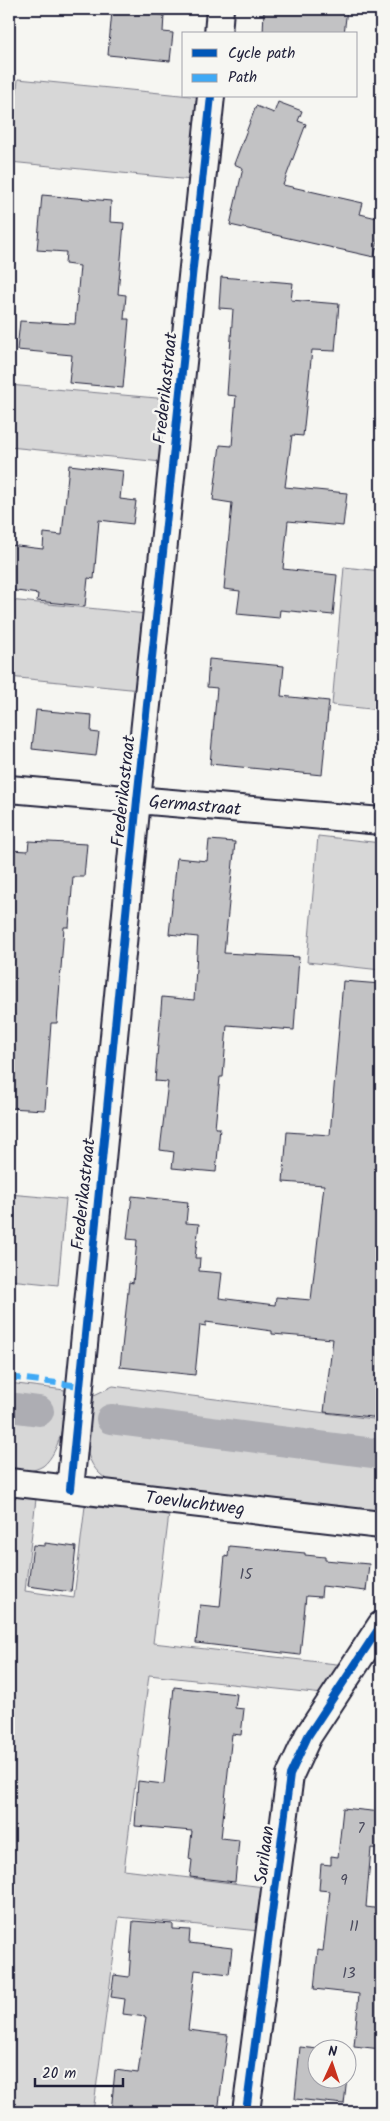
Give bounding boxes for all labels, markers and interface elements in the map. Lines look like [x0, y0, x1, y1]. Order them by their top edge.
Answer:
legend [182, 32, 358, 98]
text: Cycle path [228, 42, 295, 66]
text: Path [228, 66, 257, 90]
street label: Frederikastraat [146, 330, 187, 445]
street label: Frederikastraat [104, 733, 145, 848]
street label: Germastraat [148, 788, 243, 825]
street label: Frederikastraat [64, 1136, 105, 1251]
street label: Toevluchtweg [143, 1484, 246, 1525]
house number: 15 [240, 1563, 253, 1587]
house number: 7 [358, 1817, 366, 1841]
street label: Sarilaan [247, 1824, 283, 1886]
house number: 9 [340, 1869, 348, 1893]
house number: 11 [349, 1915, 359, 1939]
house number: 13 [342, 1962, 356, 1986]
north arrow [308, 2038, 358, 2088]
text: N [328, 2041, 338, 2063]
scale bar [35, 2056, 122, 2088]
text: 20 m [42, 2062, 76, 2086]

